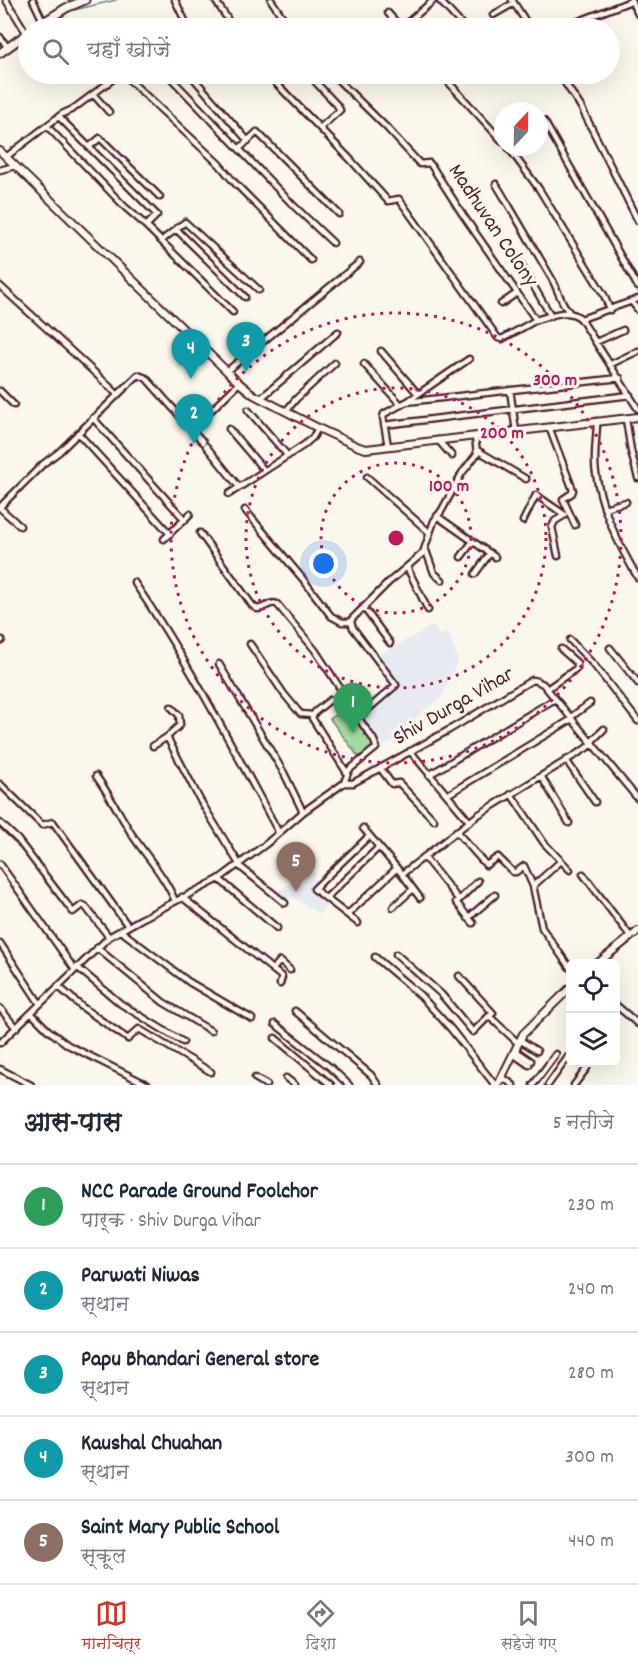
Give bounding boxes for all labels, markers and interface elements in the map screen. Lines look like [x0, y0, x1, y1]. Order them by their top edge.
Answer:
search box [18, 18, 620, 84]
icon: search [39, 35, 72, 68]
text: यहाँ खोजें [87, 36, 170, 67]
north arrow [494, 102, 548, 156]
street label: Madhuvan Colony [439, 158, 545, 295]
pin: 3 [226, 322, 266, 372]
pin: 4 [172, 330, 210, 379]
text: 300 m [533, 369, 577, 394]
pin: 2 [174, 394, 214, 444]
text: 200 m [480, 422, 524, 447]
text: 100 m [429, 475, 469, 500]
centre of rings [386, 528, 406, 548]
your location [309, 549, 338, 578]
street label: Shiv Durga Vihar [388, 659, 521, 754]
pin: 1 [334, 684, 372, 733]
pin: 5 [276, 842, 316, 892]
map controls [566, 959, 620, 1067]
button: locate [566, 959, 620, 1013]
button: layers [566, 1013, 620, 1067]
text: आस-पास [24, 1106, 121, 1143]
text: 5 नतीजे [552, 1110, 614, 1138]
text: NCC Parade Ground Foolchor [81, 1177, 318, 1208]
text: 1 [41, 1192, 46, 1220]
text: 230 m [567, 1192, 614, 1220]
text: पार्क · Shiv Durga Vihar [81, 1208, 261, 1236]
text: Parwati Niwas [81, 1261, 200, 1292]
text: 2 [39, 1276, 48, 1304]
text: 240 m [568, 1276, 614, 1304]
text: स्थान [81, 1292, 129, 1320]
text: Papu Bhandari General store [81, 1345, 319, 1376]
text: 3 [39, 1360, 48, 1388]
text: 280 m [568, 1360, 614, 1388]
text: स्थान [81, 1376, 129, 1404]
text: Kaushal Chuahan [81, 1429, 222, 1460]
text: 4 [39, 1444, 48, 1472]
text: 300 m [565, 1444, 614, 1472]
text: स्थान [81, 1460, 129, 1488]
text: Saint Mary Public School [81, 1513, 279, 1544]
text: 5 [39, 1528, 48, 1556]
text: 440 m [568, 1528, 614, 1556]
text: स्कूल [81, 1544, 126, 1572]
tab: मानचित्र [82, 1597, 141, 1656]
tab: दिशा [304, 1597, 337, 1656]
tab: सहेजे गए [501, 1597, 556, 1656]

